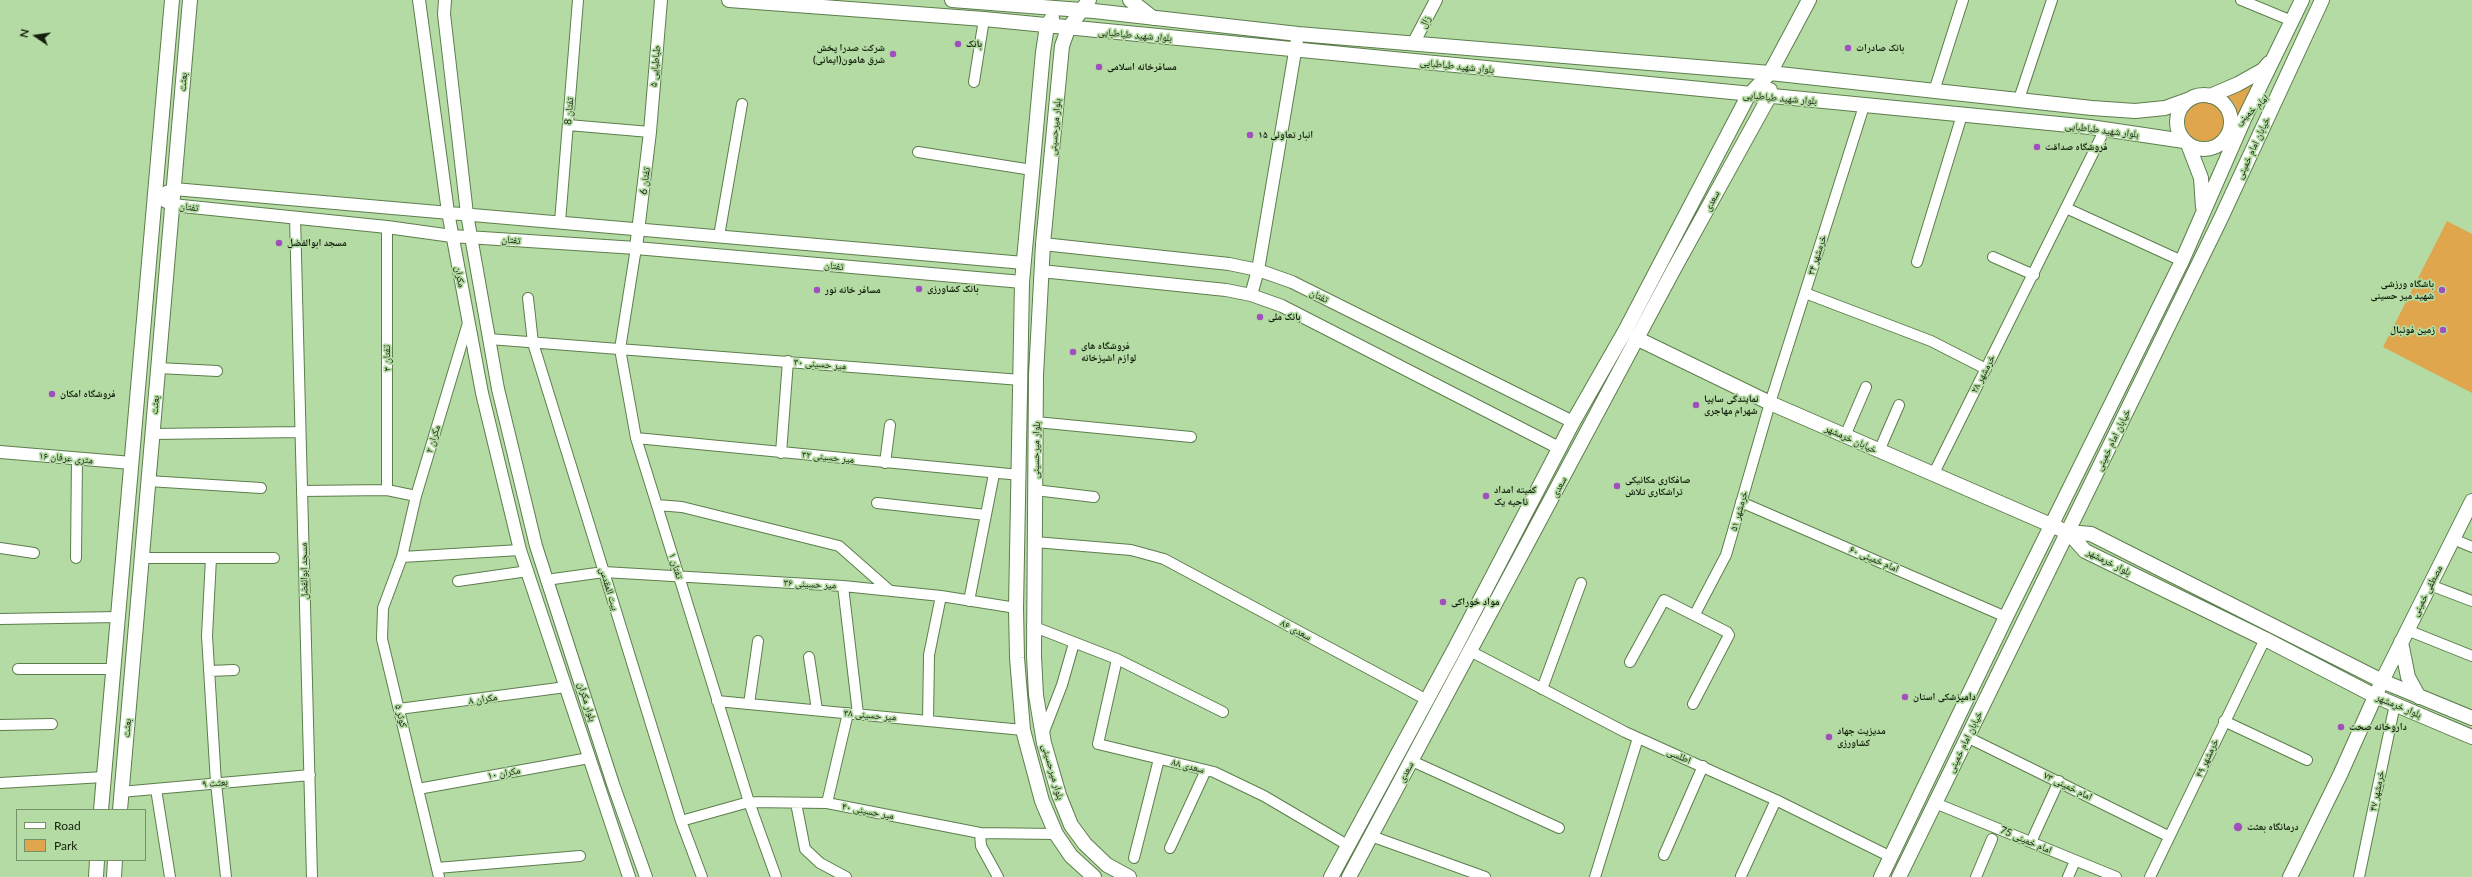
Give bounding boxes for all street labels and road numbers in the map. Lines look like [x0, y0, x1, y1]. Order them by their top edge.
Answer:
street label: زال [1417, 14, 1433, 30]
street label: بلوار شهید طباطبایی [1097, 26, 1173, 44]
street label: طباطبایی ۵ [647, 45, 663, 87]
street label: بلوار شهید طباطبایی [1419, 56, 1495, 76]
street label: بعثت [176, 72, 190, 92]
street label: بلوار شهید طباطبایی [1742, 89, 1818, 107]
street label: امام خمینی [2233, 92, 2271, 128]
street label: تفتان 8 [562, 97, 576, 125]
street label: بلوار میرحسینی [1047, 98, 1063, 156]
street label: خیابان امام خمینی [2233, 115, 2273, 181]
street label: بلوار شهید طباطبایی [2064, 120, 2140, 140]
street label: تفتان 6 [637, 167, 653, 195]
street label: سعدی [1702, 189, 1722, 213]
street label: تفتان [179, 200, 199, 214]
street label: تفتان [501, 233, 521, 247]
street label: خرمشهر ۳۴ [1805, 234, 1829, 276]
street label: تفتان [824, 259, 844, 273]
street label: مکران [452, 265, 468, 289]
street label: تفتان [1308, 286, 1330, 306]
street label: تفتان ۳ [381, 345, 393, 371]
street label: خرمشهر ۲۸ [1968, 353, 1998, 395]
street label: میر حسینی ۳۰ [793, 356, 847, 372]
street label: بعثت [148, 395, 162, 415]
street label: خیابان امام خمینی [2093, 407, 2133, 473]
street label: بلوار میرحسینی [1030, 421, 1042, 479]
street label: خیابان خرمشهر [1823, 422, 1879, 456]
street label: مکران ۲ [423, 424, 443, 454]
street label: میر حسینی ۳۲ [801, 448, 855, 466]
street label: ۱۶ متری عرفان [39, 450, 93, 466]
street label: سعدی [1549, 475, 1569, 499]
street label: خرمشهر ۵۱ [1728, 490, 1750, 532]
street label: مسجد ابوالفضل [298, 542, 310, 600]
street label: امام خمینی ۶۰ [1848, 543, 1900, 575]
street label: بلوار خرمشهر [2085, 546, 2133, 578]
street label: تفتان ۱ [666, 552, 686, 580]
street label: مصطفی خمینی [2409, 563, 2445, 619]
street label: بیت المقدس [597, 566, 621, 612]
street label: میر حسینی ۳۶ [783, 577, 837, 591]
street label: سعدی ۸۶ [1279, 617, 1313, 643]
street label: بلوار مکران [575, 681, 599, 723]
street label: مکران ۸ [468, 691, 498, 707]
street label: بلوار خرمشهر [2375, 691, 2423, 721]
street label: کوثر ۵ [392, 703, 410, 729]
street label: میر حسینی ۳۸ [843, 707, 897, 723]
street label: خیابان امام خمینی [1945, 709, 1985, 775]
street label: بعثت [120, 718, 134, 738]
street label: خرمشهر ۴۹ [2193, 737, 2221, 779]
street label: بلوار میرحسینی [1039, 743, 1067, 801]
street label: اطلسی [1665, 746, 1693, 766]
street label: سعدی ۸۸ [1170, 756, 1206, 776]
street label: سعدی [1396, 760, 1416, 784]
street label: مکران ۱۰ [487, 764, 521, 782]
street label: امام خمینی ۷۳ [2042, 769, 2094, 803]
street label: خرمشهر ۴۷ [2367, 770, 2387, 812]
street label: بعثت ۹ [202, 776, 228, 790]
street label: میر حسینی ۴۰ [841, 800, 895, 822]
street label: امام خمینی 75 [1998, 824, 2054, 856]

